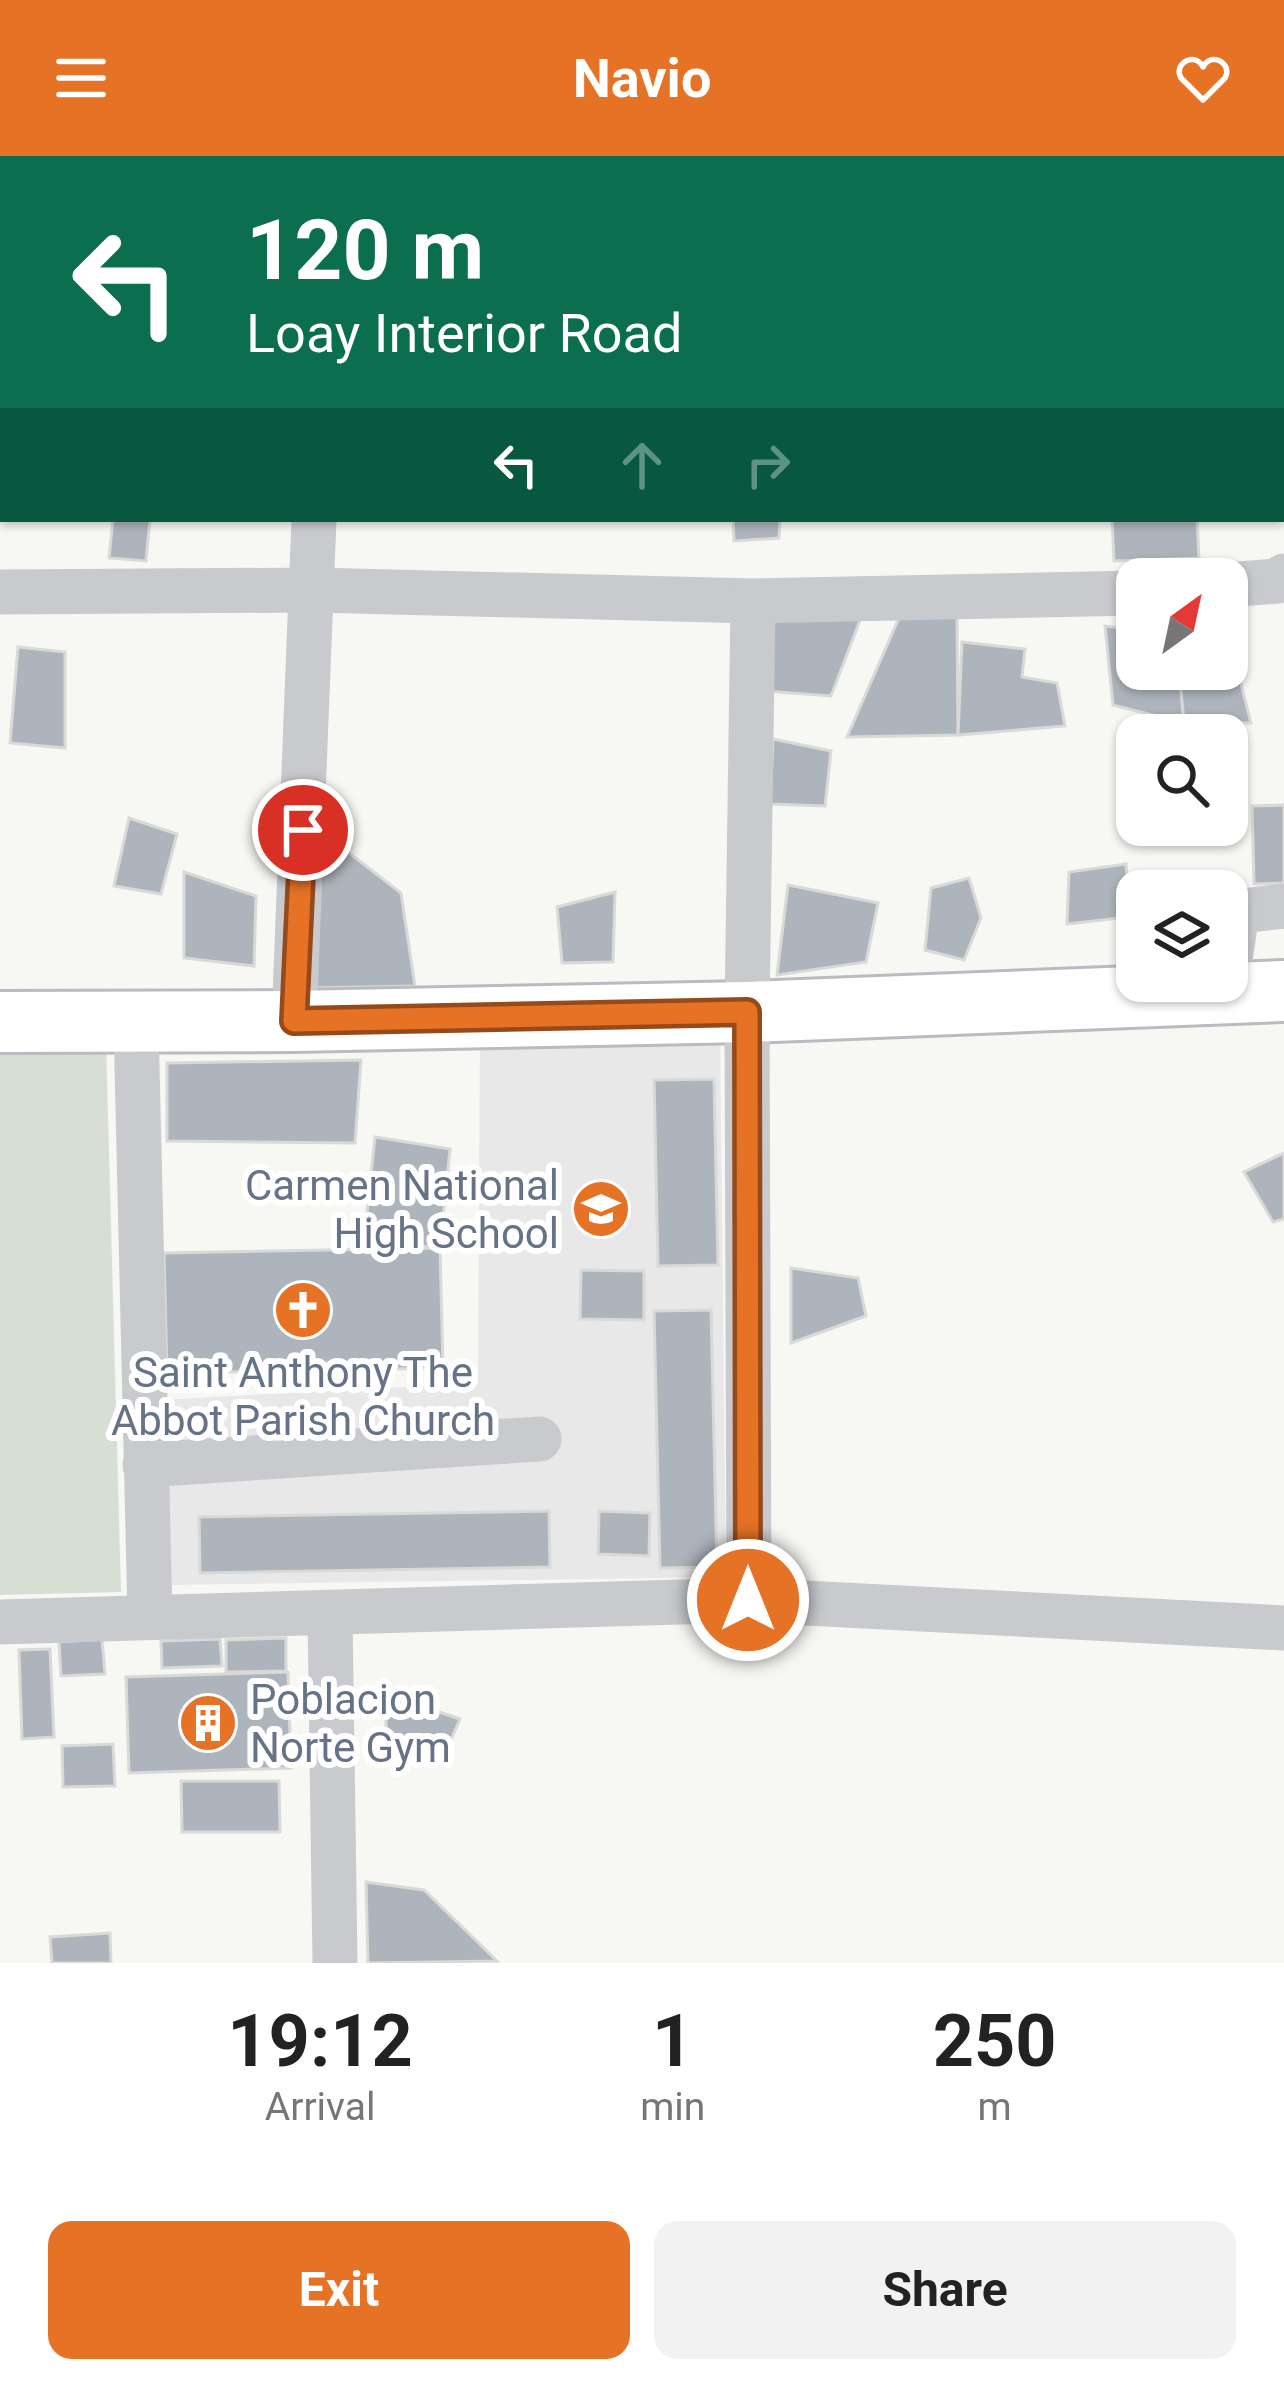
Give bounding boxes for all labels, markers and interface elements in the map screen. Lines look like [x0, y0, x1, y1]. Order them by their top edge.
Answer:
icon: menu [48, 45, 114, 111]
icon: heart [1170, 45, 1236, 111]
text: Navio [573, 47, 711, 110]
text: 120 m [246, 201, 484, 300]
icon: left [48, 204, 204, 360]
text: Loay Interior Road [246, 302, 682, 365]
icon: left [483, 432, 549, 498]
icon: ahead [609, 432, 675, 498]
icon: right [735, 432, 801, 498]
north arrow [1116, 558, 1248, 690]
map controls [1116, 558, 1248, 1002]
button: search [1116, 714, 1248, 846]
pin [252, 779, 354, 881]
icon: arrive [270, 797, 336, 863]
button: layers [1116, 870, 1248, 1002]
place label: Carmen National High School [245, 1161, 559, 1258]
school or university icon: Carmen National High School [570, 1178, 632, 1240]
church icon: Saint Anthony The Abbot Parish Church [272, 1279, 334, 1341]
place label: Saint Anthony The Abbot Parish Church [111, 1348, 495, 1445]
position arrow [685, 1537, 811, 1663]
place label: Poblacion Norte Gym [250, 1675, 451, 1772]
building icon: Poblacion Norte Gym [177, 1692, 239, 1754]
text: 19:12 [227, 1999, 413, 2084]
text: 1 [652, 1999, 693, 2084]
text: 250 [933, 1999, 1057, 2084]
text: Arrival [265, 2084, 375, 2130]
text: min [640, 2084, 705, 2130]
text: m [978, 2084, 1012, 2130]
button: Exit [48, 2221, 630, 2359]
button: Share [654, 2221, 1236, 2359]

